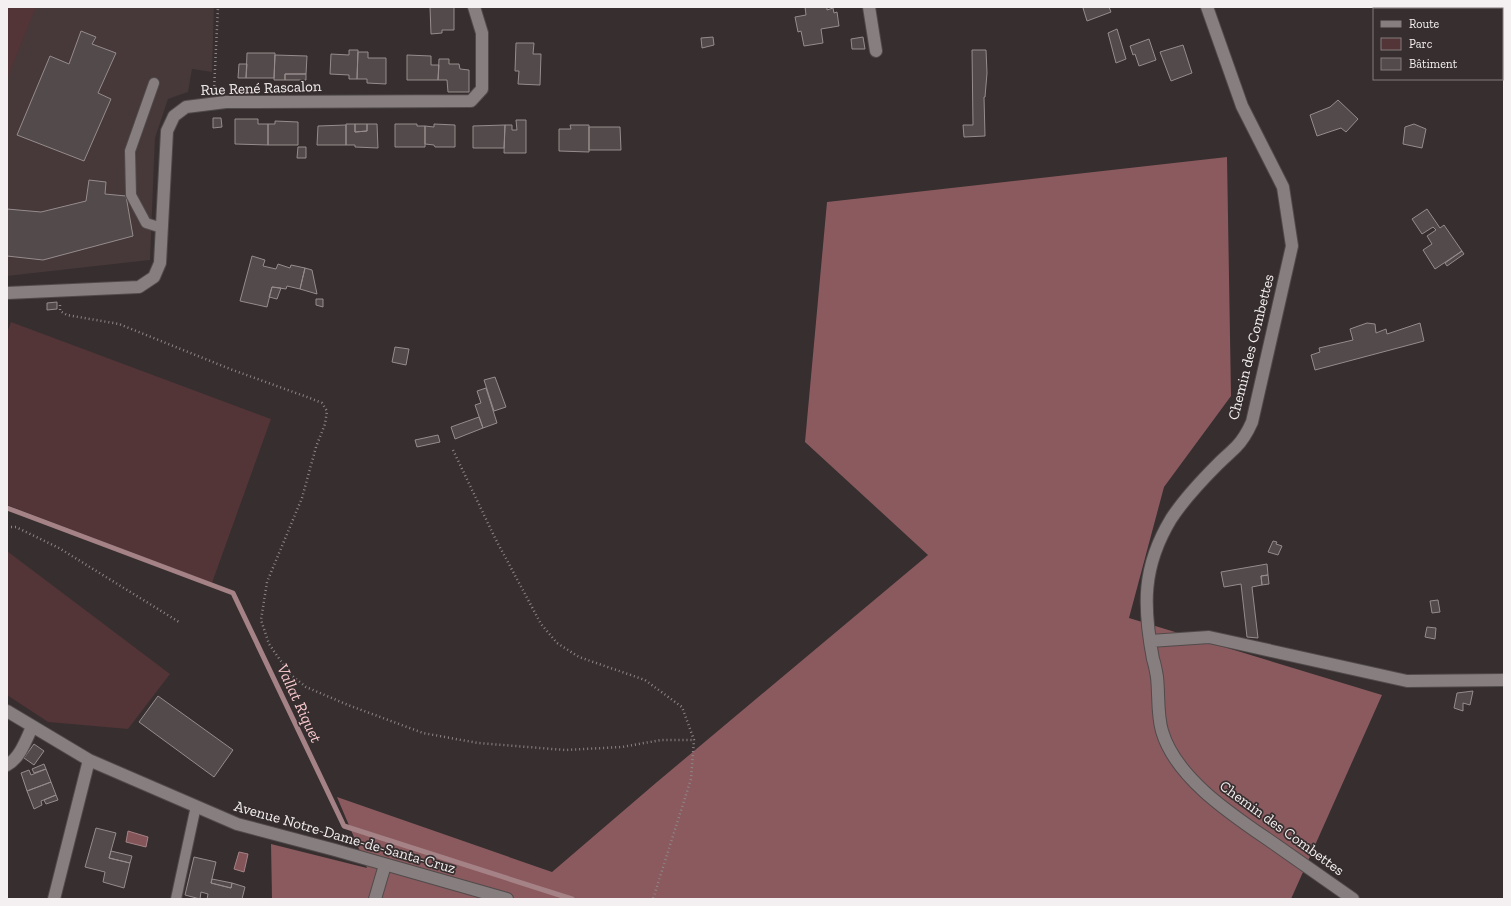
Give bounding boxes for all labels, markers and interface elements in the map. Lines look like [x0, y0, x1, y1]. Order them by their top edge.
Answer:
legend [1373, 8, 1503, 80]
text: Route [1409, 17, 1440, 31]
text: Parc [1409, 37, 1433, 51]
text: Bâtiment [1409, 57, 1458, 71]
street label: Rue René Rascalon [200, 77, 322, 99]
street label: Chemin des Combettes [1224, 272, 1278, 422]
water label: Vallat Riquet [273, 661, 326, 746]
street label: Chemin des Combettes [1216, 777, 1348, 879]
street label: Avenue Notre-Dame-de-Santa-Cruz [232, 797, 458, 877]

